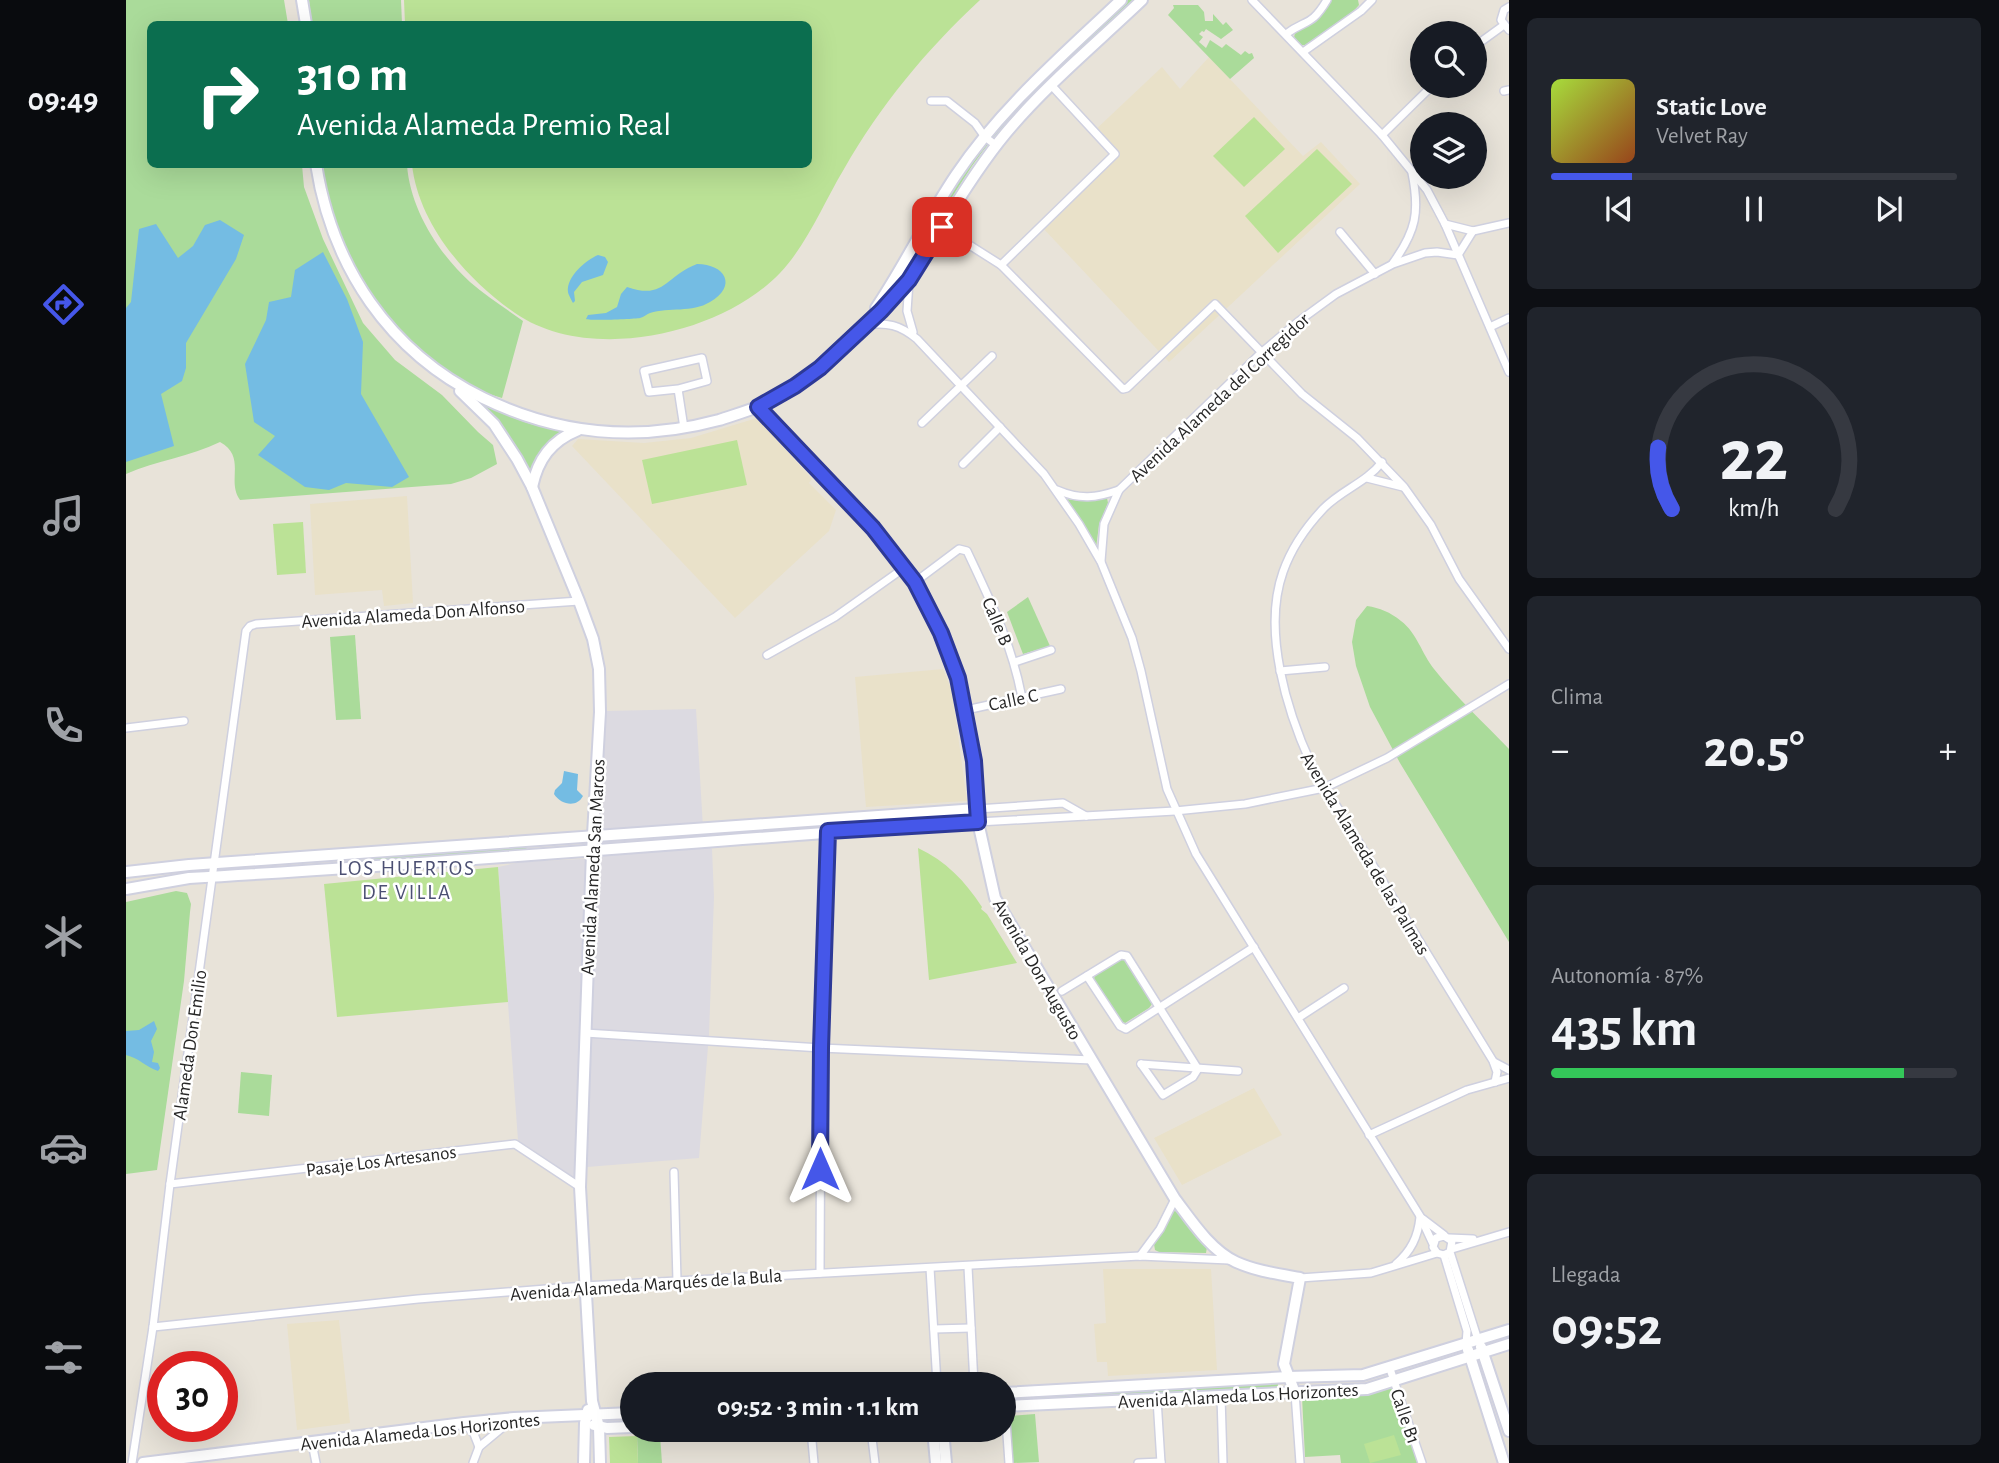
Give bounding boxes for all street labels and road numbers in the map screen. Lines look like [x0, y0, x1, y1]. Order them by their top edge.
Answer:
street label: Avenida Alameda del Corregidor [1126, 310, 1314, 486]
street label: Calle B [978, 595, 1015, 648]
street label: Avenida Alameda Don Alfonso [301, 597, 526, 632]
street label: Calle C [987, 686, 1040, 715]
street label: Avenida Alameda de las Palmas [1297, 749, 1433, 958]
street label: Avenida Alameda San Marcos [578, 758, 609, 976]
street label: Avenida Don Augusto [989, 896, 1085, 1043]
street label: Alameda Don Emilio [171, 969, 210, 1122]
street label: Pasaje Los Artesanos [305, 1143, 457, 1180]
street label: Avenida Alameda Marqués de la Bula [509, 1266, 783, 1304]
street label: Avenida Alameda Los Horizontes [1117, 1381, 1359, 1412]
street label: Calle B1 [1386, 1387, 1423, 1446]
street label: Avenida Alameda Los Horizontes [299, 1410, 541, 1455]

